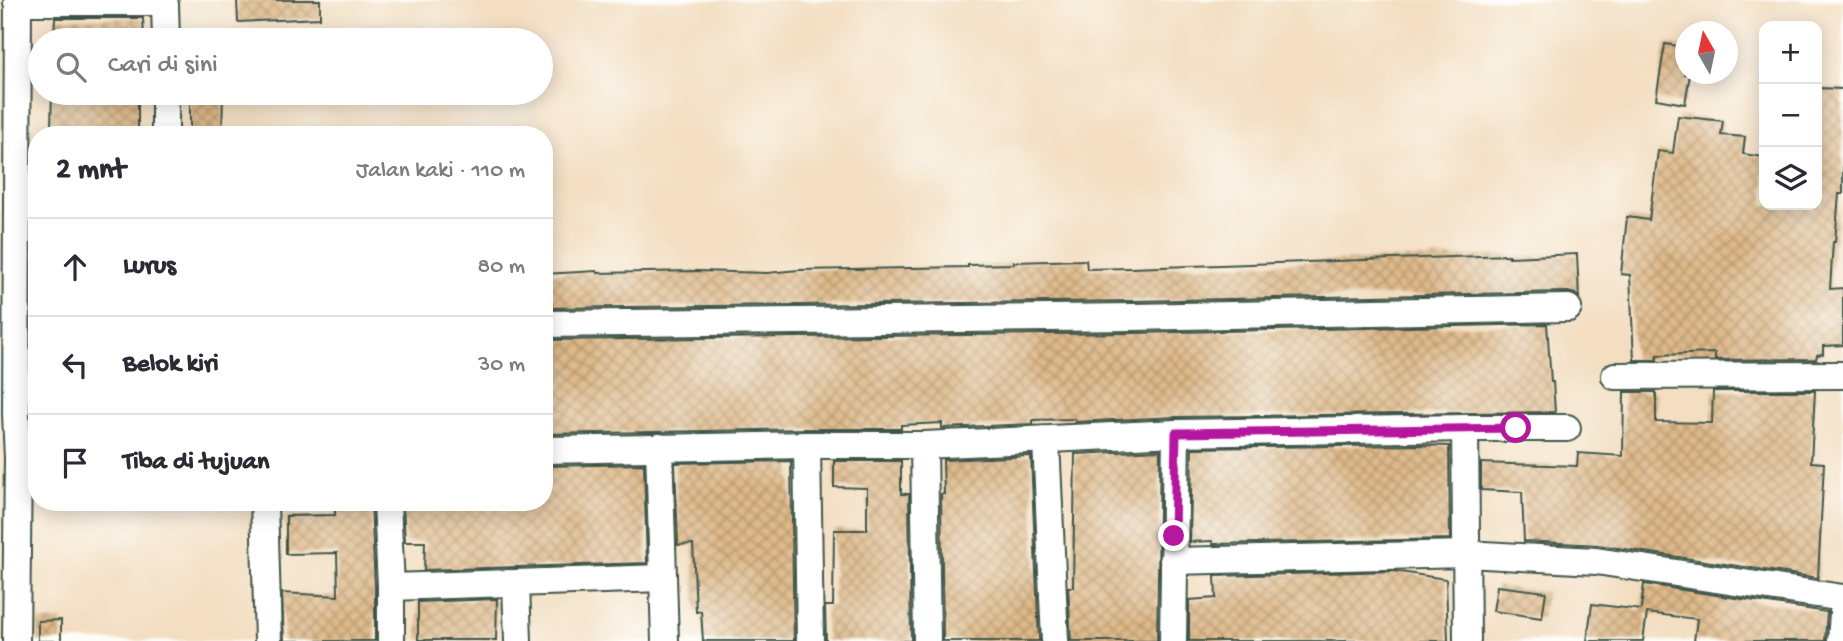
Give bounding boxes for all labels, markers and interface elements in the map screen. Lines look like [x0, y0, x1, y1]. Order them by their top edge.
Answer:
north arrow [1675, 21, 1738, 84]
map controls [1759, 21, 1822, 210]
button: + [1759, 21, 1822, 84]
search box [28, 28, 553, 105]
icon: search [52, 48, 90, 86]
text: Cari di sini [108, 51, 218, 82]
button: − [1759, 84, 1822, 147]
button: layers [1759, 147, 1822, 210]
text: 2 mnt [56, 154, 126, 189]
text: Jalan kaki · 110 m [356, 158, 525, 185]
icon: ahead [56, 248, 94, 286]
text: Lurus [123, 252, 176, 283]
text: 80 m [478, 254, 525, 281]
icon: left [56, 346, 94, 384]
text: Belok kiri [123, 350, 219, 381]
text: 30 m [478, 352, 525, 379]
route start [1500, 412, 1531, 443]
icon: arrive [56, 444, 94, 482]
text: Tiba di tujuan [123, 448, 269, 479]
route end [1158, 520, 1189, 551]

